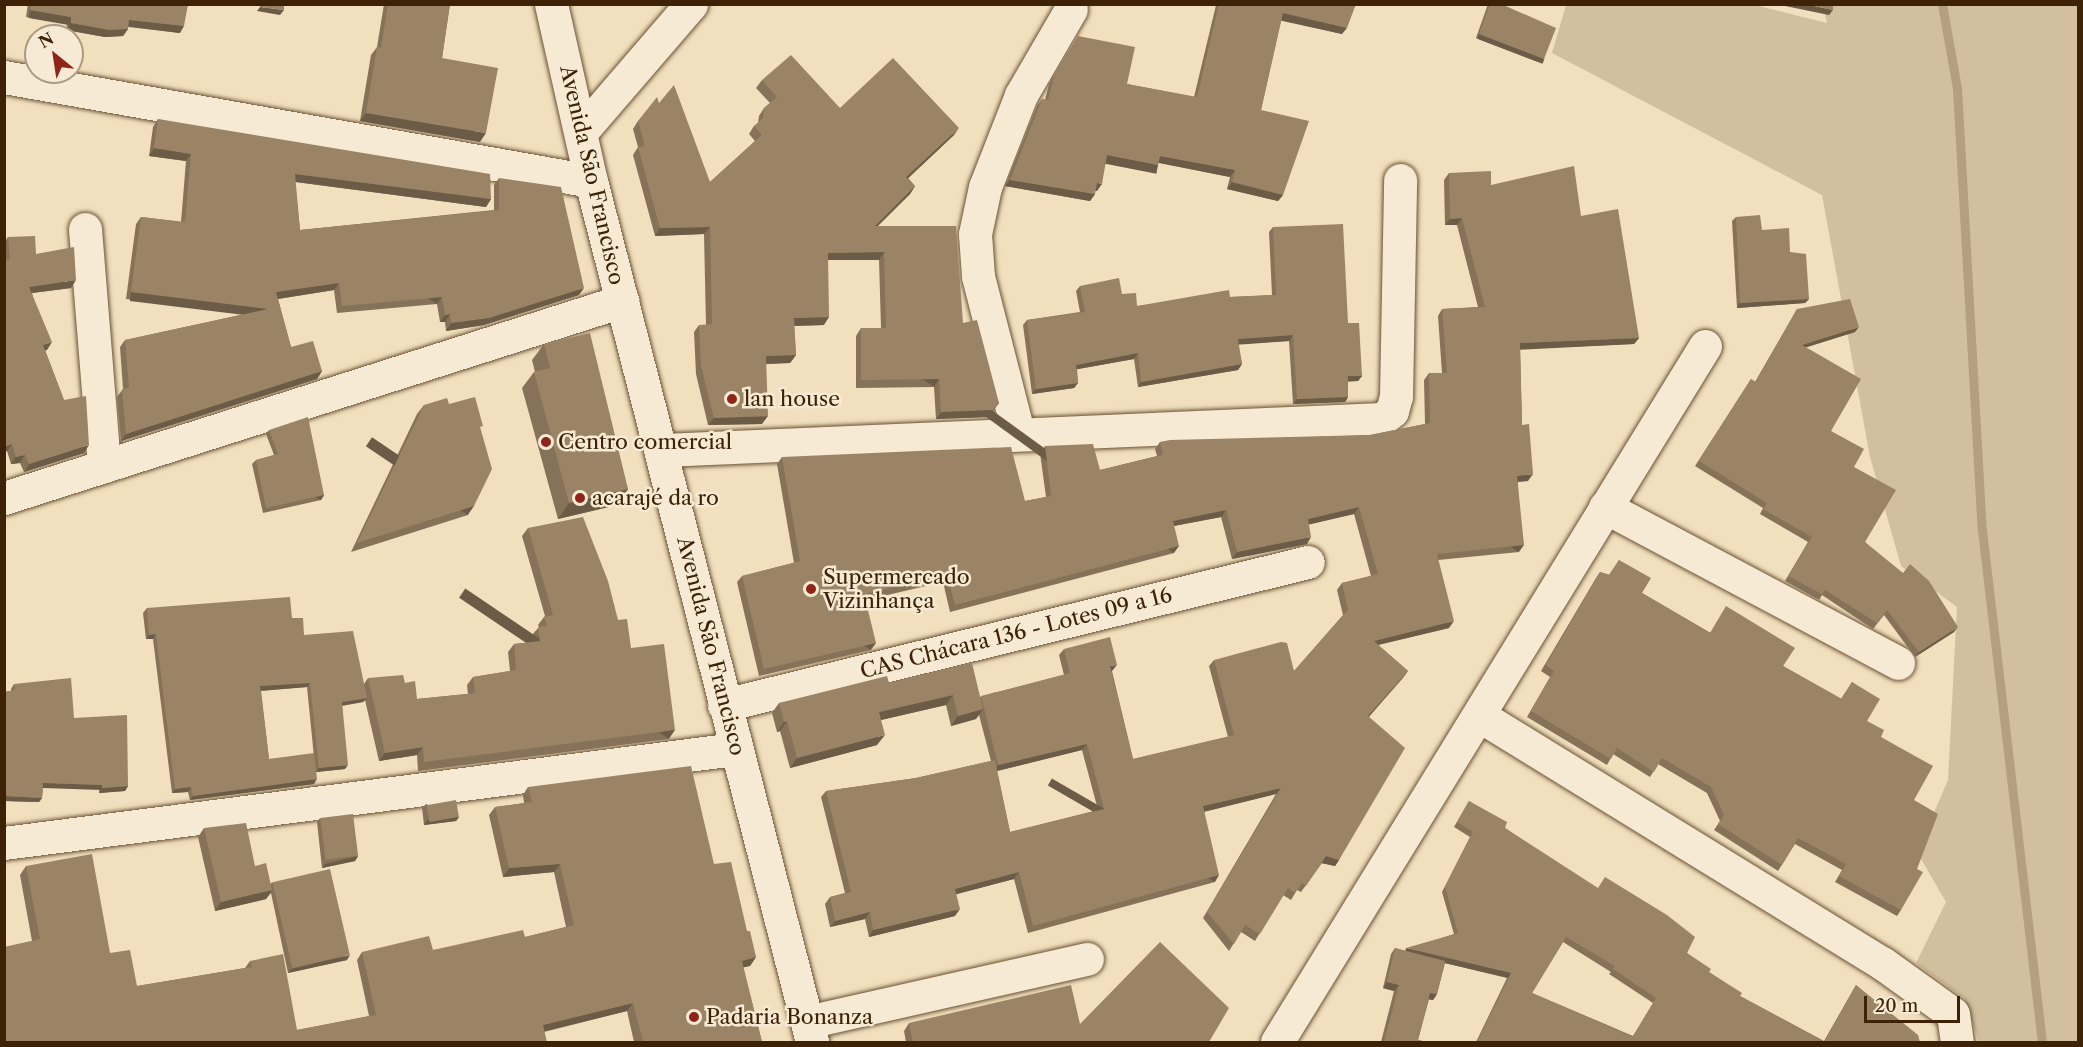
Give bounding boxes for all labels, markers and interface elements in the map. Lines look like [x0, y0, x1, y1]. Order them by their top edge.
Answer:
north arrow [24, 24, 84, 84]
text: N [35, 28, 57, 52]
street label: Avenida São Francisco [554, 63, 630, 287]
place label: lan house [744, 386, 840, 412]
marker: lan house [725, 392, 739, 406]
place label: Centro comercial [558, 429, 732, 455]
marker: Centro comercial [539, 435, 553, 449]
place label: acarajé da ro [592, 485, 719, 511]
marker: acarajé da ro [573, 491, 587, 505]
street label: Avenida São Francisco [672, 534, 750, 758]
place label: Supermercado Vizinhança [823, 564, 970, 614]
marker: Supermercado Vizinhança [804, 582, 818, 596]
street label: CAS Chácara 136 - Lotes 09 a 16 [857, 582, 1175, 684]
scale bar [1867, 984, 1963, 1022]
text: 20 m [1875, 995, 1918, 1017]
place label: Padaria Bonanza [706, 1004, 873, 1030]
marker: Padaria Bonanza [687, 1010, 701, 1024]

